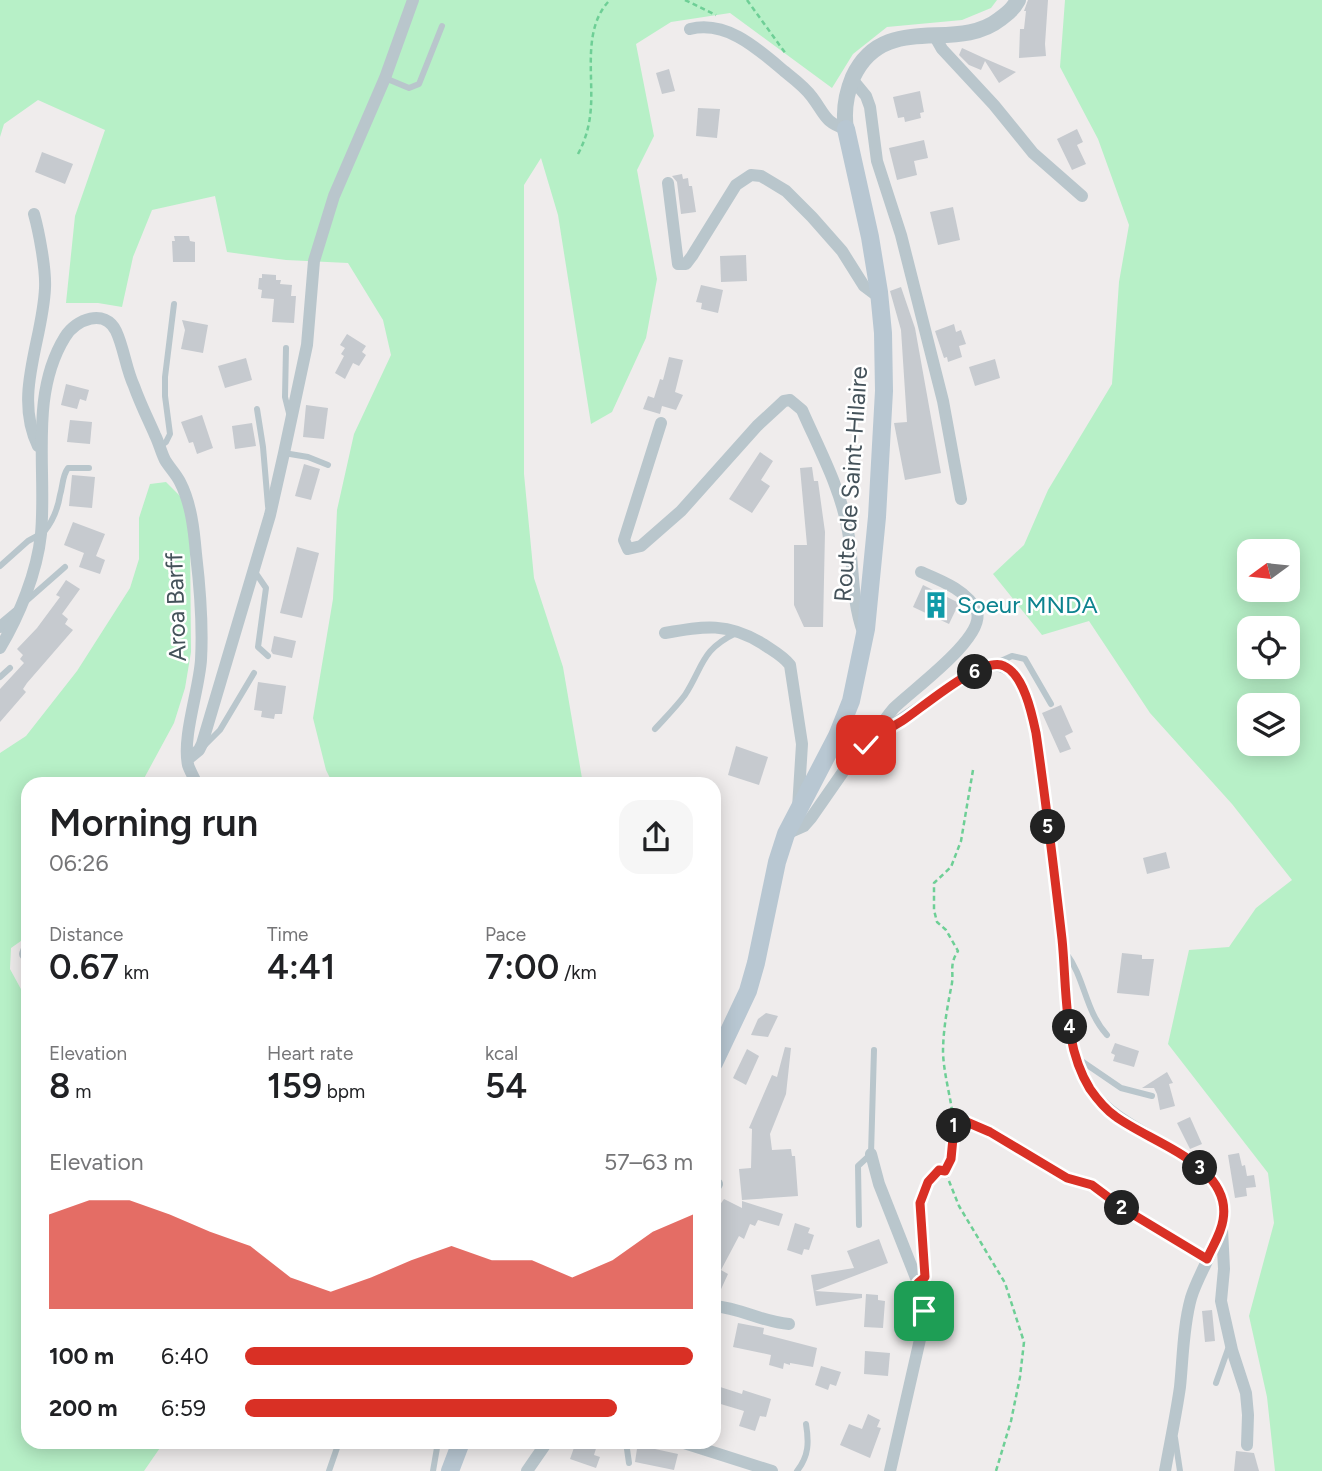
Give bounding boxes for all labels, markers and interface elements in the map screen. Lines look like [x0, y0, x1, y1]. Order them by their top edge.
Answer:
street label: Route de Saint-Hilaire [828, 365, 873, 603]
north arrow [1237, 539, 1300, 602]
map controls [1237, 539, 1300, 756]
street label: Aroa Barff [159, 552, 192, 662]
building icon: Soeur MNDA [921, 590, 951, 620]
place label: Soeur MNDA [957, 590, 1099, 619]
button: locate [1237, 616, 1300, 679]
pin: 6 [958, 654, 992, 690]
text: 6 [969, 660, 980, 683]
button: layers [1237, 693, 1300, 756]
pin [836, 715, 896, 775]
icon: check [847, 726, 885, 764]
text: Morning run [49, 800, 258, 846]
button: share [619, 800, 693, 874]
pin: 5 [1030, 810, 1066, 844]
text: 5 [1042, 815, 1053, 838]
text: 06:26 [49, 849, 108, 877]
text: Distance [49, 923, 123, 946]
text: Time [267, 923, 308, 946]
text: Pace [485, 923, 526, 946]
text: 0.67 [49, 946, 119, 988]
text: 4:41 [267, 946, 336, 988]
text: 7:00 [485, 946, 559, 988]
text: km [119, 961, 149, 984]
text: /km [559, 961, 597, 984]
pin: 4 [1052, 1010, 1088, 1044]
text: 4 [1063, 1015, 1076, 1038]
text: Elevation [49, 1042, 127, 1065]
text: Heart rate [267, 1042, 353, 1065]
text: kcal [485, 1042, 518, 1065]
text: 8 [49, 1065, 70, 1107]
text: 159 [267, 1065, 322, 1107]
text: 54 [485, 1065, 527, 1107]
text: m [70, 1080, 91, 1103]
text: bpm [322, 1080, 365, 1103]
pin: 1 [936, 1108, 972, 1144]
text: 1 [949, 1114, 958, 1137]
text: Elevation [49, 1148, 144, 1176]
text: 57–63 m [604, 1148, 693, 1176]
pin: 3 [1182, 1150, 1218, 1186]
text: 3 [1194, 1156, 1205, 1179]
pin: 2 [1104, 1190, 1140, 1226]
text: 2 [1116, 1196, 1127, 1219]
pin [894, 1281, 954, 1341]
icon: arrive [905, 1292, 943, 1330]
text: 100 m [49, 1342, 114, 1370]
text: 6:40 [161, 1342, 209, 1370]
text: 200 m [49, 1394, 118, 1422]
text: 6:59 [161, 1394, 206, 1422]

